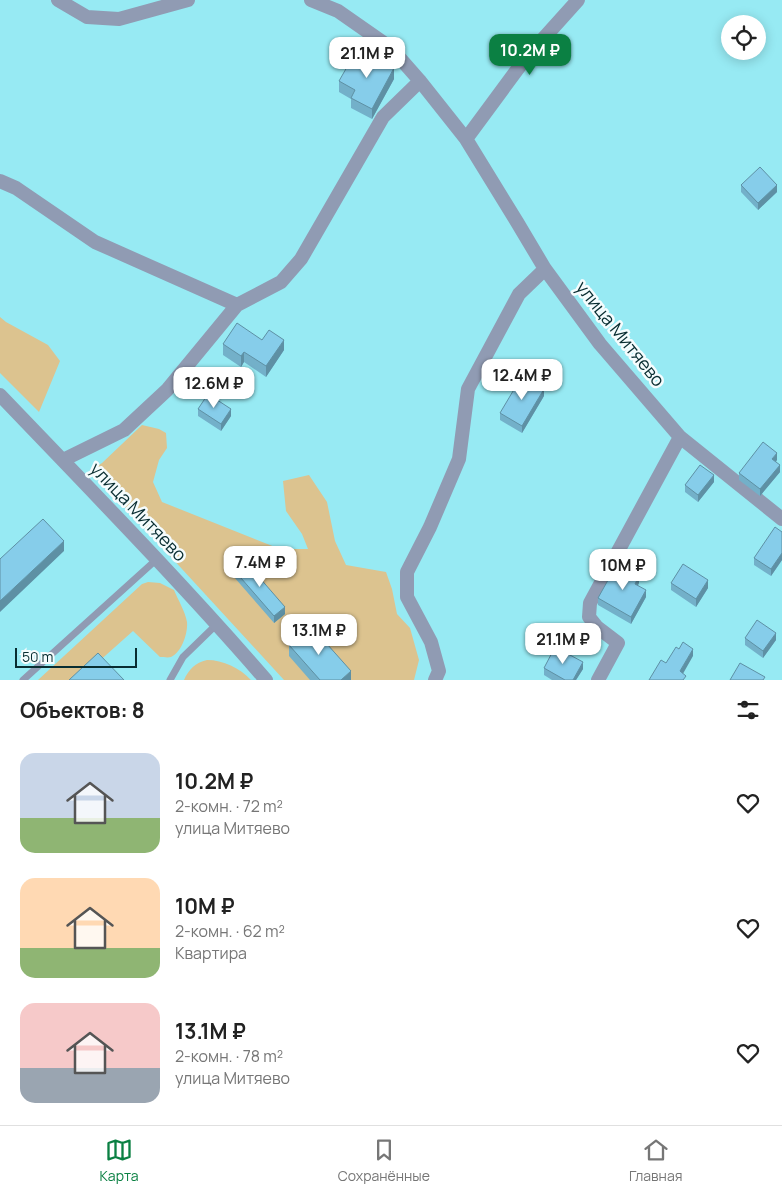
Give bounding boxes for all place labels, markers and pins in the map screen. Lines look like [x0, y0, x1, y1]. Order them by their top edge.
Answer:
pin: 10.2M ₽ [484, 34, 576, 76]
pin: 21.1M ₽ [321, 36, 413, 79]
pin: 12.4M ₽ [476, 358, 568, 401]
pin: 12.6M ₽ [168, 366, 260, 409]
pin: 7.4M ₽ [219, 546, 301, 588]
pin: 10M ₽ [588, 548, 658, 591]
pin: 13.1M ₽ [273, 614, 365, 656]
pin: 21.1M ₽ [517, 622, 609, 665]

